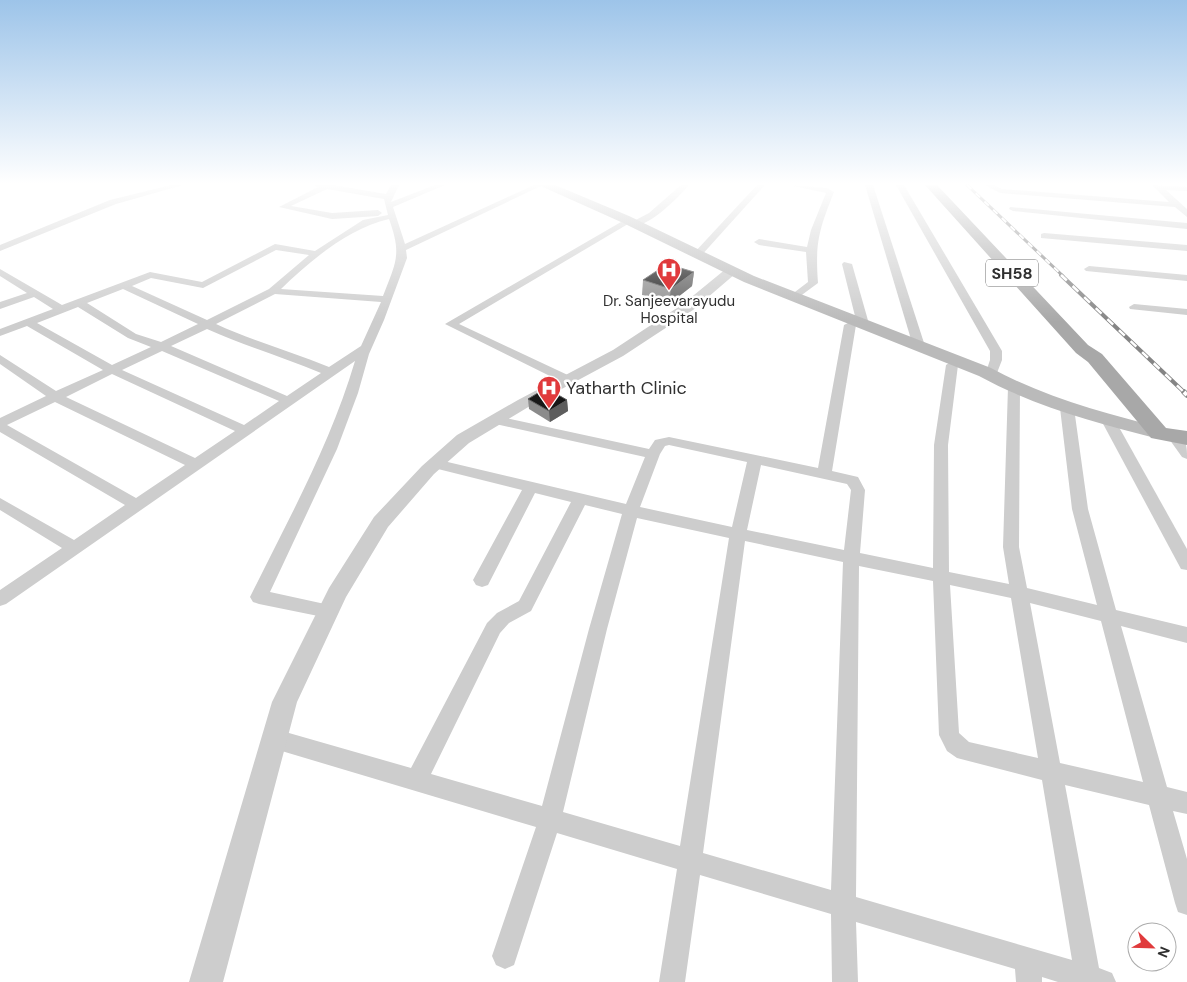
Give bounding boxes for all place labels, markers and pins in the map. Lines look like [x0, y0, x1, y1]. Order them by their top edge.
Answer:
hospital icon: Dr. Sanjeevarayudu Hospital [656, 257, 682, 291]
place label: Dr. Sanjeevarayudu Hospital [603, 291, 735, 328]
hospital icon: Yatharth Clinic [536, 375, 562, 409]
place label: Yatharth Clinic [566, 376, 687, 400]

